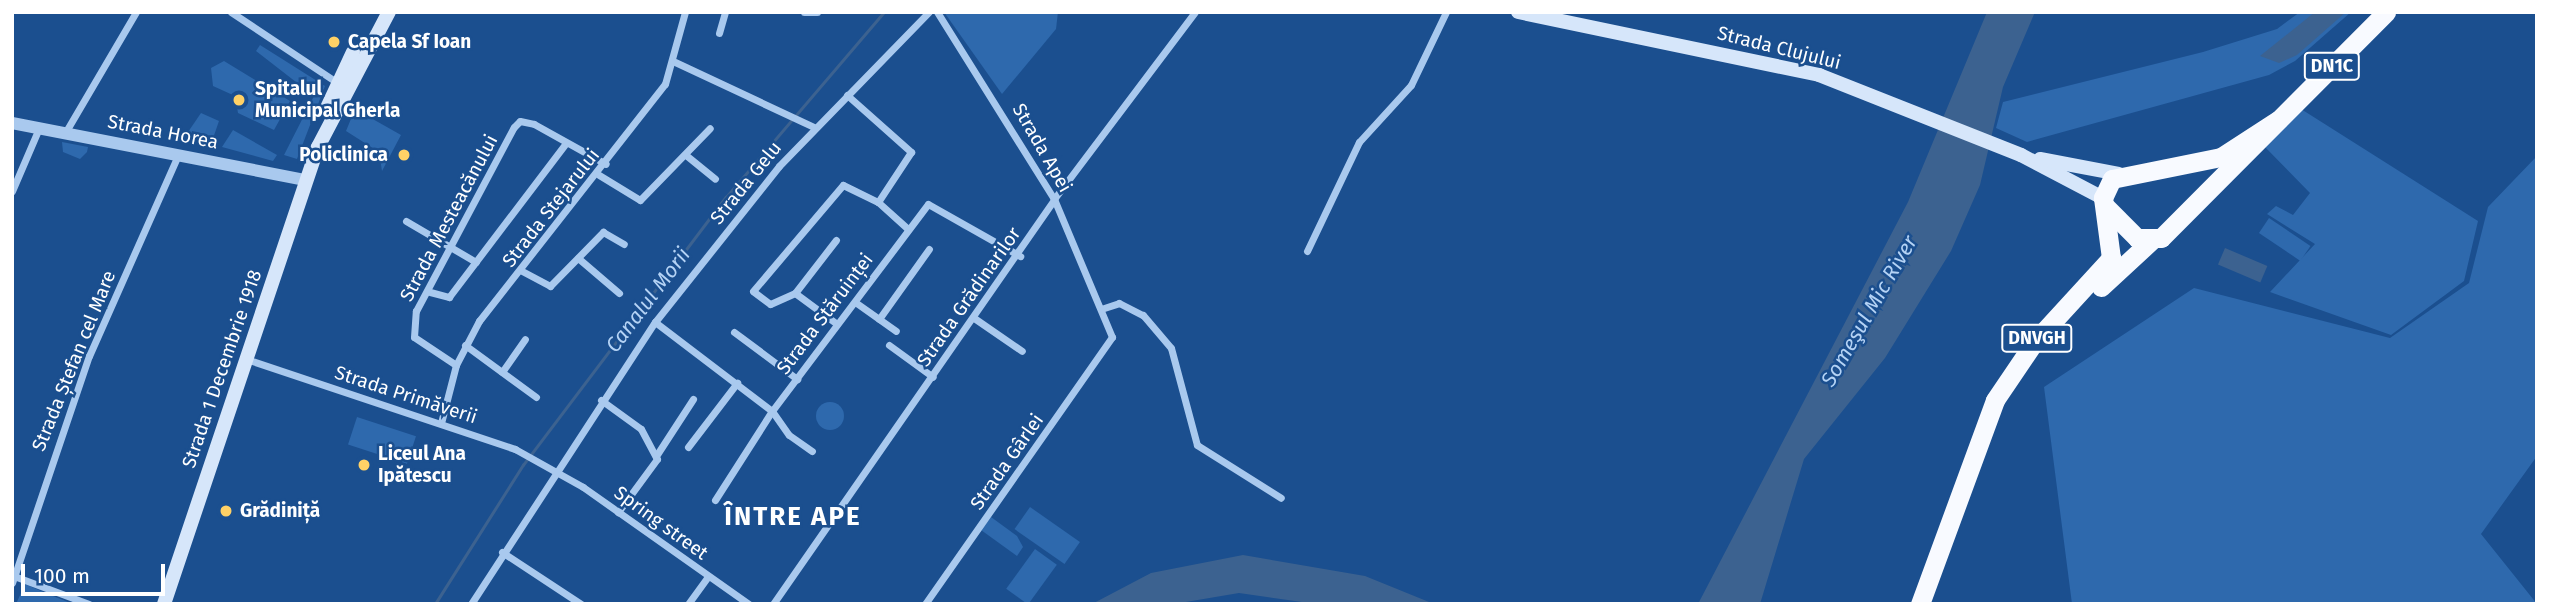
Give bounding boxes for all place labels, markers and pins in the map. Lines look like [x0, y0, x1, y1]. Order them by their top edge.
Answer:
place label: Capela Sf Ioan [348, 31, 471, 53]
marker: Capela Sf Ioan [326, 34, 342, 50]
place label: Spitalul Municipal Gherla [255, 78, 400, 122]
marker: Spitalul Municipal Gherla [229, 90, 249, 110]
place label: Policlinica [299, 144, 388, 166]
marker: Policlinica [394, 145, 414, 165]
place label: Liceul Ana Ipătescu [378, 443, 466, 487]
marker: Liceul Ana Ipătescu [356, 457, 372, 473]
place label: Grădiniță [240, 500, 320, 522]
marker: Grădiniță [218, 503, 234, 519]

